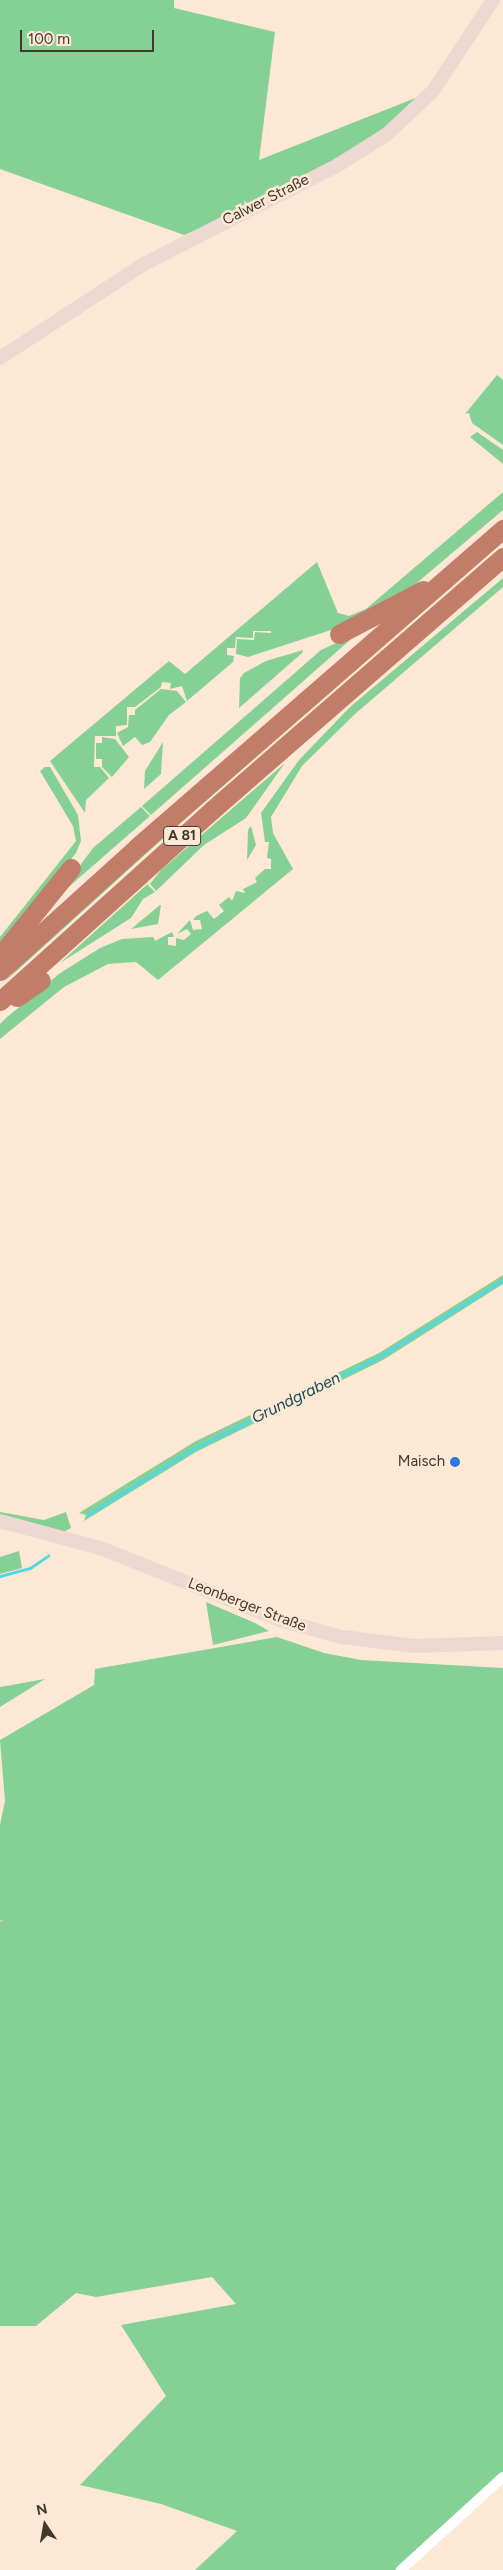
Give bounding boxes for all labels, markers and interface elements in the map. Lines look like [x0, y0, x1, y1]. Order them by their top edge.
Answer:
scale bar [22, 20, 156, 52]
text: 100 m [28, 30, 70, 48]
street label: Calwer Straße [220, 171, 312, 229]
road number: A 81 [162, 824, 202, 848]
water label: Grundgraben [249, 1368, 343, 1428]
place label: Maisch [398, 1453, 445, 1471]
marker: Maisch [449, 1456, 461, 1468]
street label: Leonberger Straße [185, 1574, 309, 1636]
north arrow [20, 2500, 70, 2550]
text: N [35, 2500, 49, 2519]

